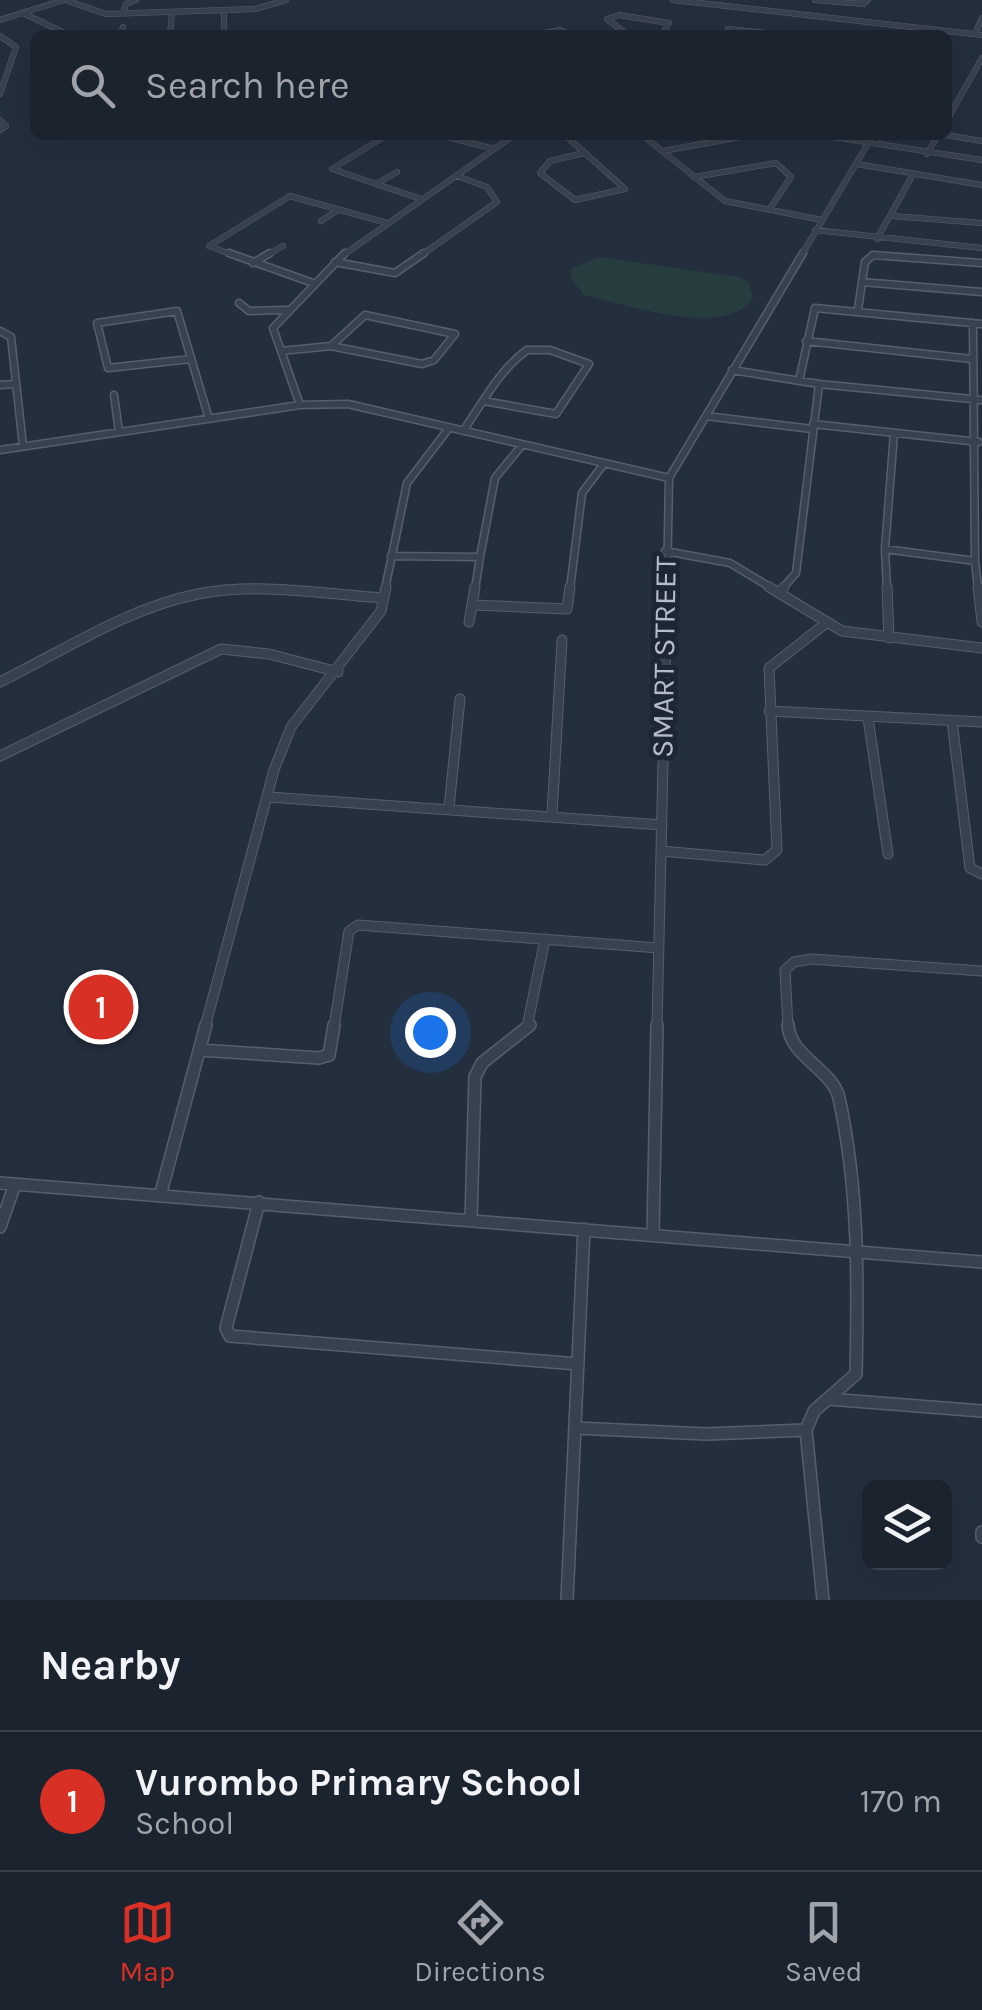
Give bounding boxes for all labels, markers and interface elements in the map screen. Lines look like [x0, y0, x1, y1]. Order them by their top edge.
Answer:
search box [30, 30, 952, 140]
icon: search [65, 58, 120, 113]
text: Search here [145, 63, 349, 108]
street label: SMART STREET [644, 556, 684, 758]
pin: 1 [68, 970, 134, 1044]
your location [405, 1007, 456, 1058]
map controls [862, 1480, 952, 1570]
button: layers [862, 1480, 952, 1570]
text: Nearby [40, 1640, 180, 1690]
text: Vurombo Primary School [135, 1760, 583, 1805]
text: 1 [67, 1783, 78, 1820]
text: 170 m [860, 1783, 942, 1820]
text: School [135, 1805, 234, 1842]
tab: Map [120, 1895, 175, 1988]
tab: Directions [414, 1895, 546, 1988]
tab: Saved [785, 1895, 862, 1988]

